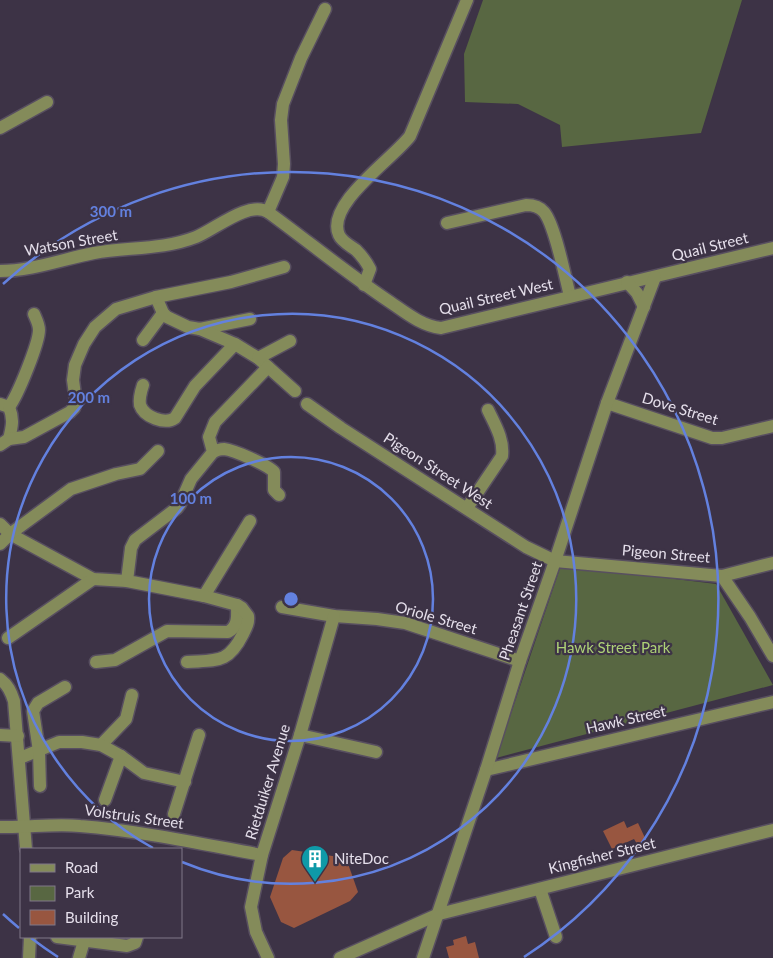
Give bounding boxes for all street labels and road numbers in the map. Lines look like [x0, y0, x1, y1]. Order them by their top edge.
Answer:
street label: Watson Street [23, 225, 119, 259]
street label: Quail Street [670, 228, 750, 264]
street label: Quail Street West [437, 274, 555, 318]
street label: Dove Street [640, 388, 721, 428]
street label: Pigeon Street West [381, 428, 497, 512]
street label: Pigeon Street [621, 540, 712, 566]
street label: Pheasant Street [495, 558, 546, 663]
street label: Oriole Street [393, 597, 480, 637]
street label: Hawk Street [584, 701, 668, 737]
street label: Rietduiker Avenue [241, 722, 293, 842]
street label: Volstruis Street [83, 800, 186, 832]
street label: Kingfisher Street [546, 833, 658, 877]

